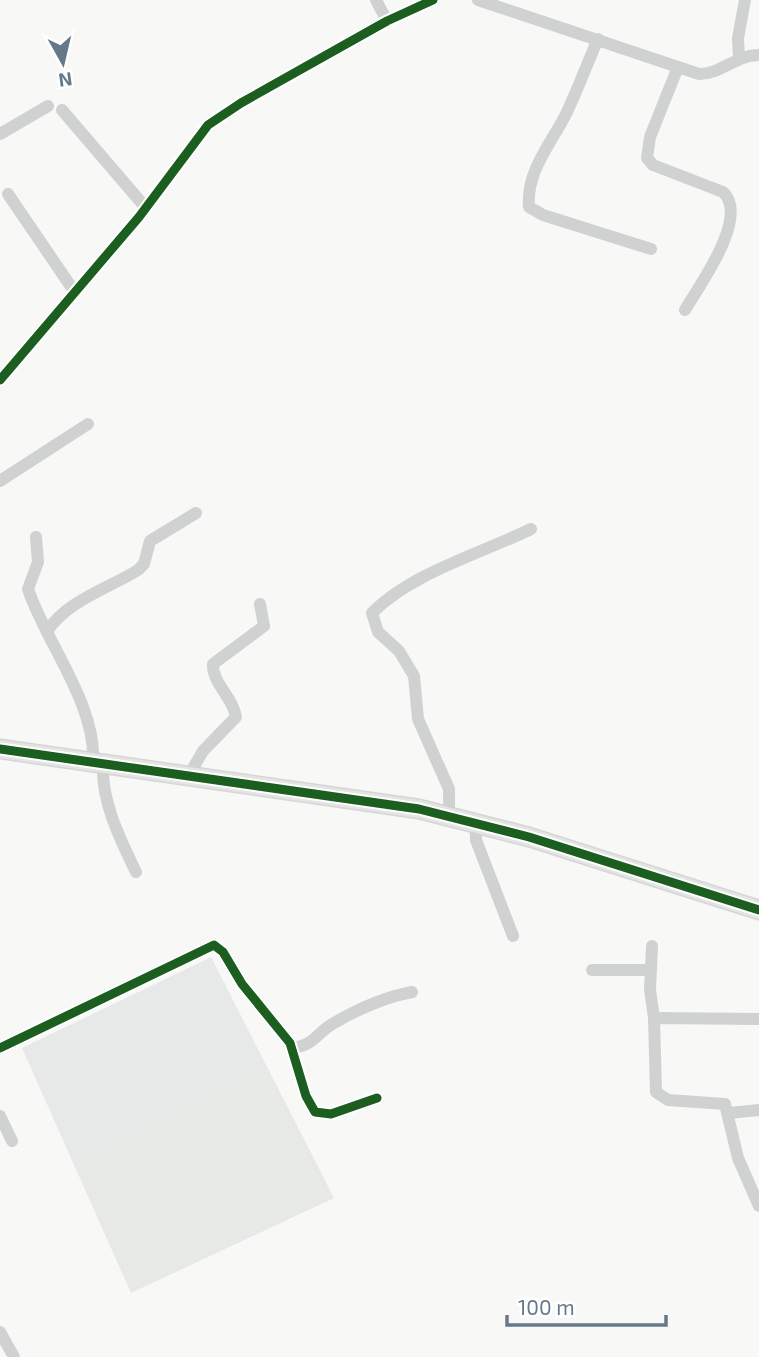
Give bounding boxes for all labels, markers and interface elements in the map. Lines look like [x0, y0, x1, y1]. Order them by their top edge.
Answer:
north arrow [28, 28, 98, 98]
text: N [57, 68, 74, 93]
scale bar [507, 1284, 666, 1328]
text: 100 m [518, 1294, 575, 1319]

